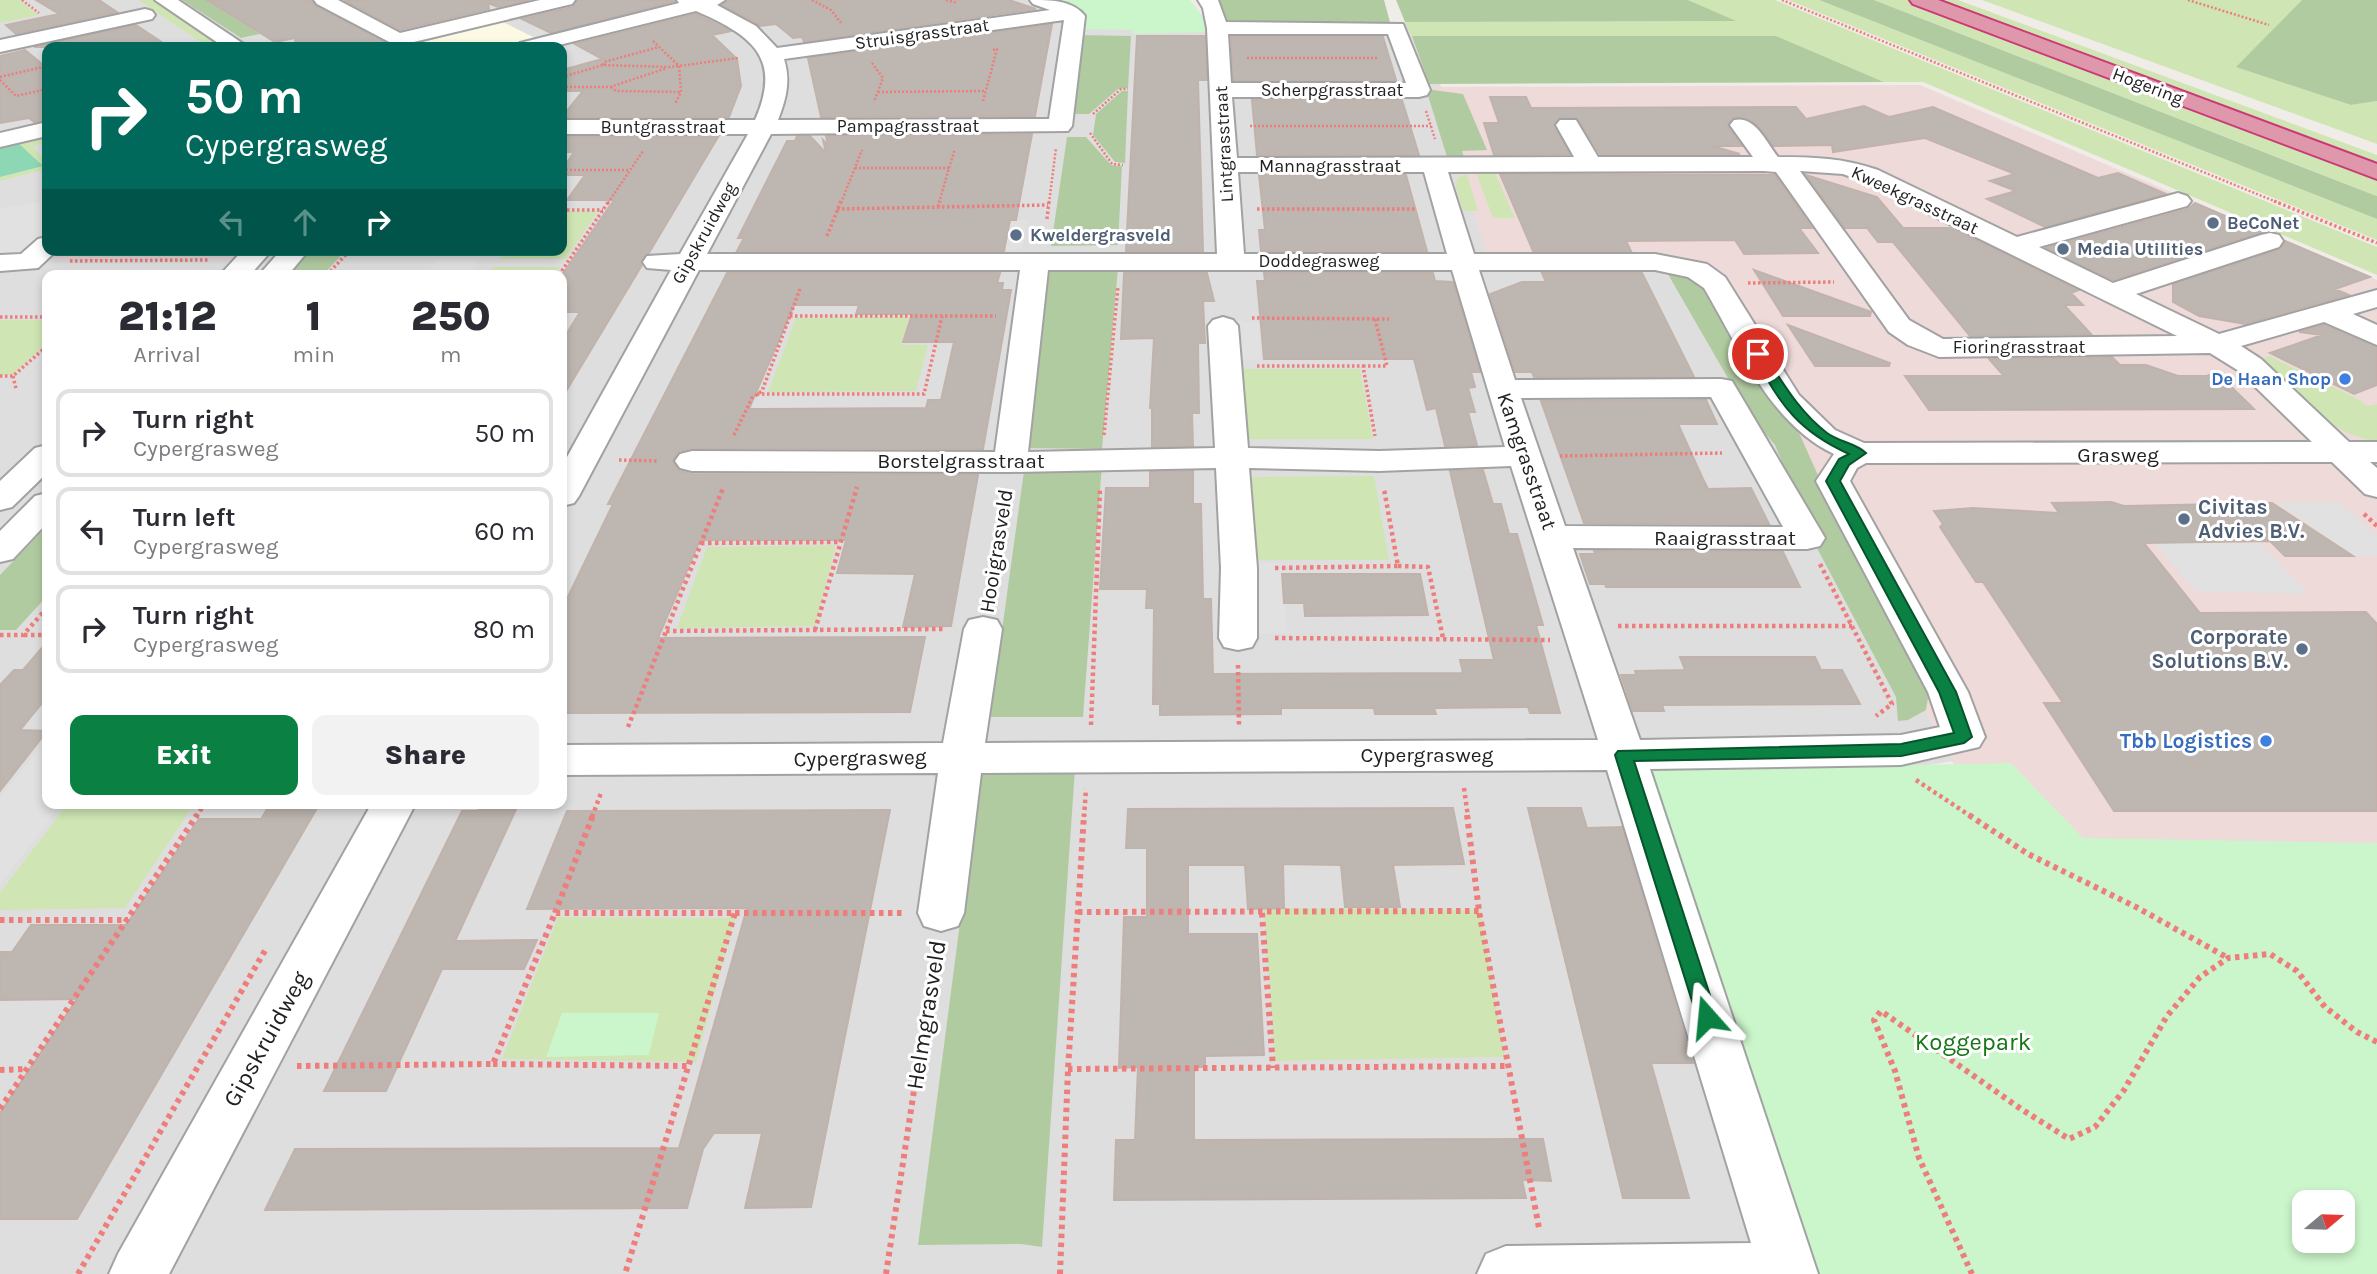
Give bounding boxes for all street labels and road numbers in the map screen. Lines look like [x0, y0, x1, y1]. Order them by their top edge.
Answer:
street label: Struisgrasstraat [854, 14, 991, 54]
street label: Hogering [2109, 62, 2187, 110]
street label: Scherpgrasstraat [1261, 79, 1404, 101]
street label: Lintgrasstraat [1210, 85, 1238, 203]
street label: Pampagrasstraat [837, 115, 979, 137]
street label: Buntgrasstraat [600, 116, 726, 138]
street label: Mannagrasstraat [1259, 155, 1401, 177]
street label: Kweekgrasstraat [1848, 161, 1982, 239]
street label: Gipskruidweg [667, 178, 741, 288]
street label: Doddegrasweg [1259, 250, 1379, 272]
street label: Fioringrasstraat [1953, 336, 2086, 358]
street label: Kamgrasstraat [1492, 389, 1562, 533]
street label: Grasweg [2077, 443, 2159, 467]
street label: Borstelgrasstraat [877, 449, 1045, 473]
street label: Hooigrasveld [974, 487, 1018, 615]
street label: Raaigrasstraat [1654, 526, 1796, 550]
street label: Cypergrasweg [1361, 743, 1494, 767]
street label: Cypergrasweg [793, 745, 927, 771]
street label: Helmgrasveld [900, 938, 952, 1092]
street label: Gipskruidweg [217, 966, 315, 1112]

